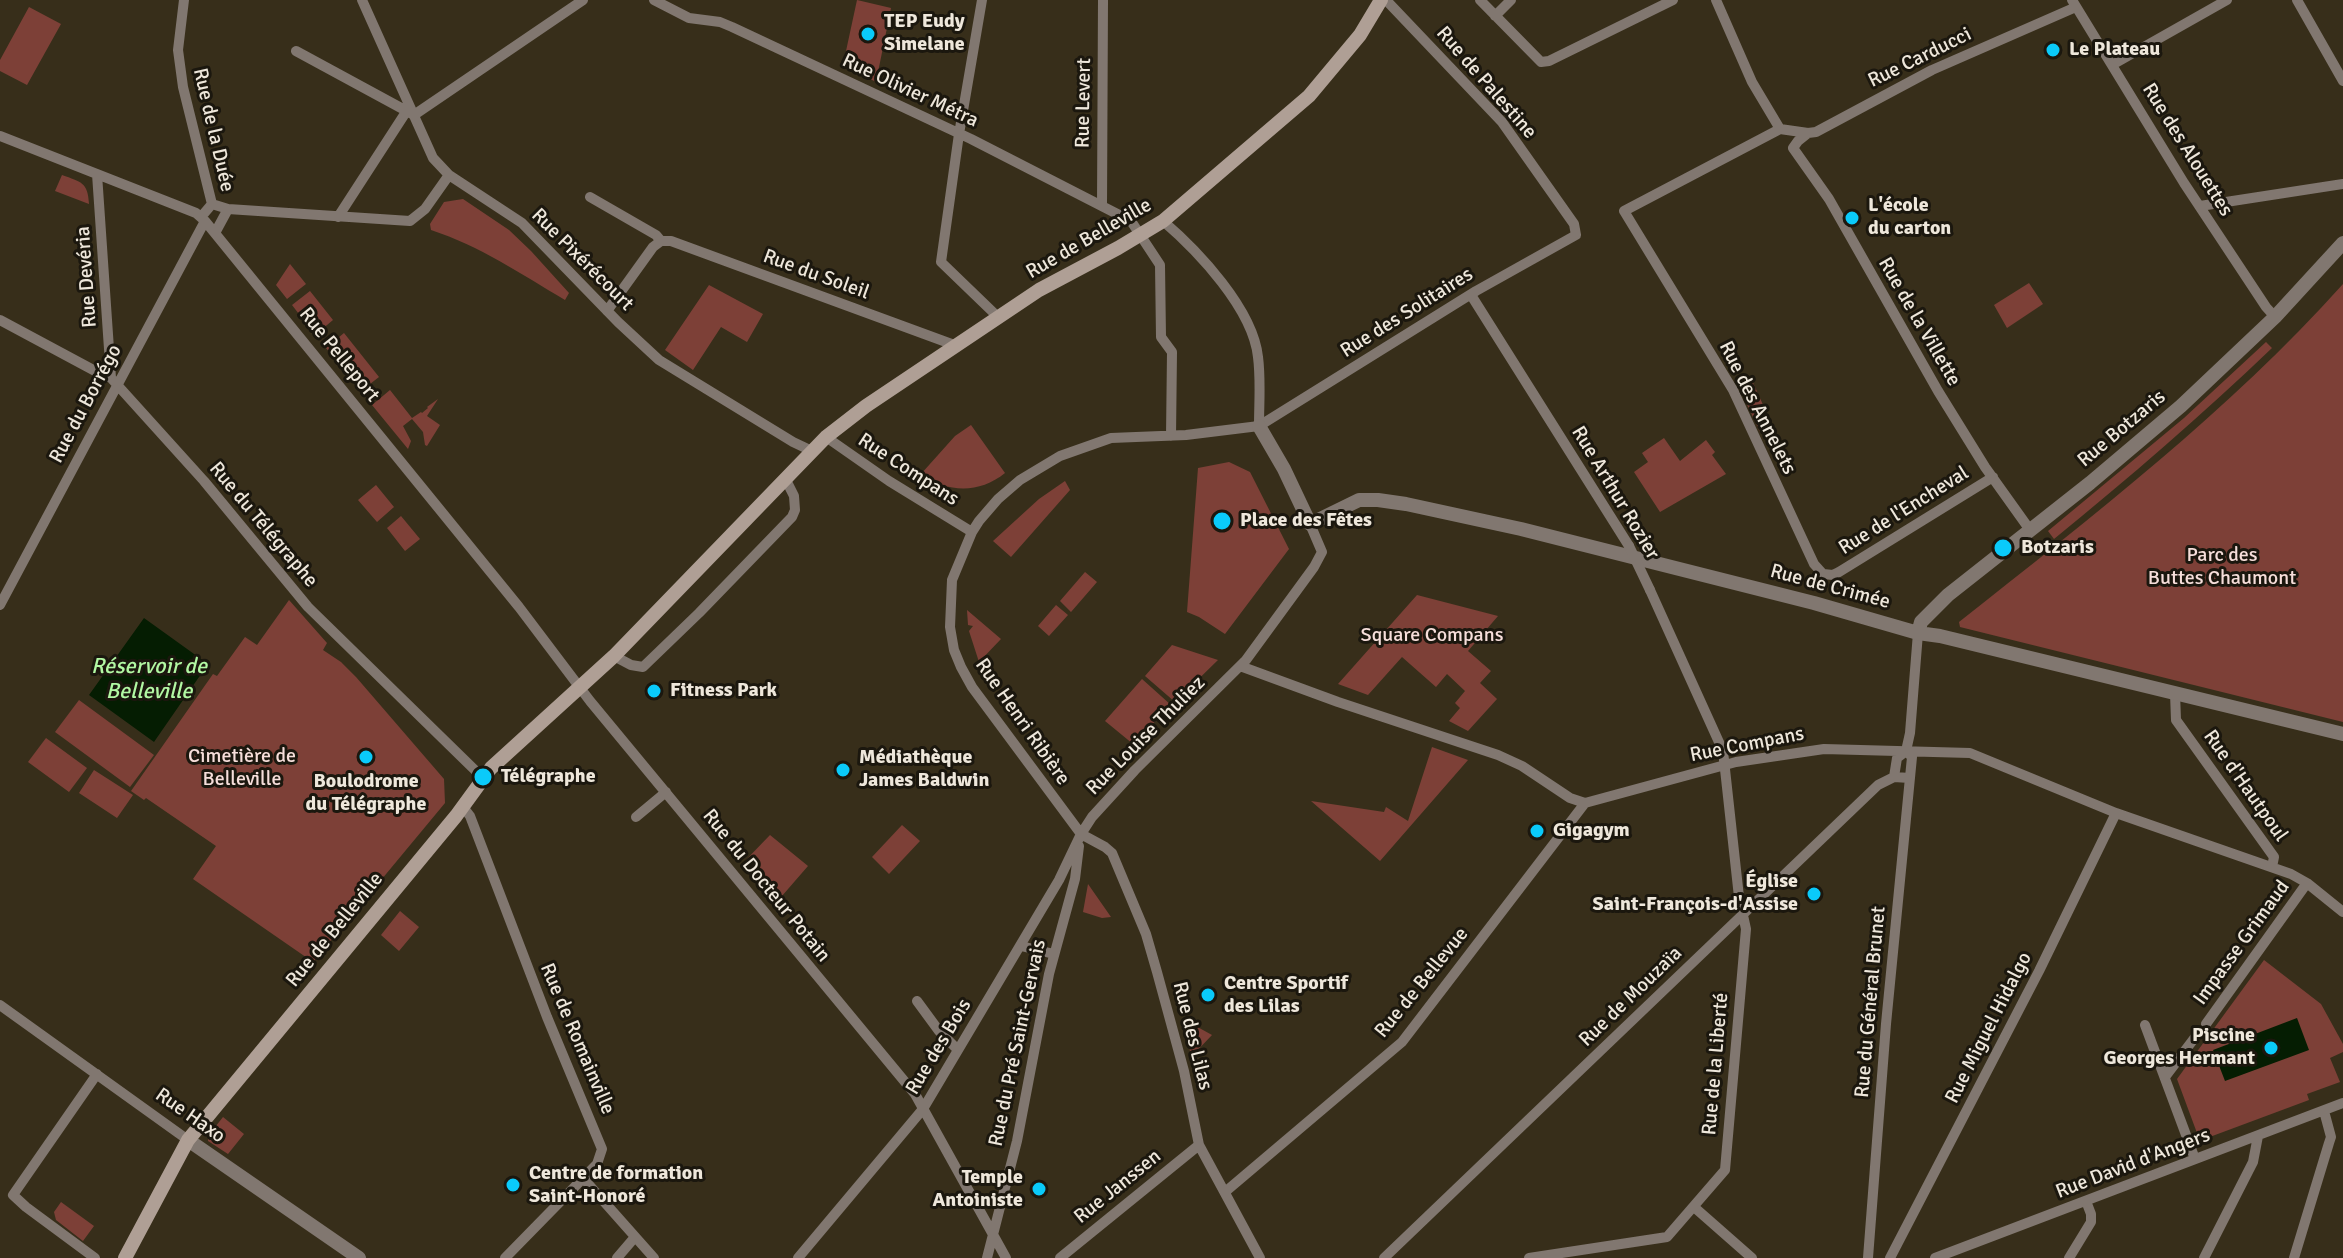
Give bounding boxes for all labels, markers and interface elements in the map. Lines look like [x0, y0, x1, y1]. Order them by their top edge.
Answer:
place label: TEP Eudy Simelane [884, 10, 965, 57]
street label: Rue de Palestine [1431, 22, 1541, 144]
street label: Rue Carducci [1864, 23, 1976, 93]
marker: TEP Eudy Simelane [859, 25, 877, 43]
place label: Le Plateau [2069, 38, 2160, 62]
marker: Le Plateau [2044, 41, 2062, 59]
street label: Rue Olivier Métra [838, 49, 982, 133]
street label: Rue Levert [1071, 58, 1097, 148]
street label: Rue de la Duée [187, 66, 239, 194]
street label: Rue des Alouettes [2136, 79, 2238, 221]
street label: Rue de Belleville [1022, 193, 1156, 285]
place label: L'école du carton [1868, 194, 1951, 241]
street label: Rue Pixérécourt [526, 204, 638, 316]
marker: L'école du carton [1843, 209, 1861, 227]
street label: Rue Devéria [71, 225, 103, 329]
street label: Rue du Soleil [760, 245, 872, 305]
street label: Rue de la Villette [1873, 253, 1965, 391]
street label: Rue des Solitaires [1336, 263, 1478, 363]
street label: Rue Pelleport [294, 303, 384, 407]
street label: Rue des Annelets [1713, 337, 1801, 479]
street label: Rue du Borrégo [45, 341, 127, 467]
street label: Rue Botzaris [2073, 385, 2171, 473]
street label: Rue Arthur Rozier [1566, 422, 1664, 564]
street label: Rue Compans [853, 428, 963, 512]
street label: Rue du Télégraphe [204, 457, 322, 593]
street label: Rue de l'Encheval [1835, 461, 1973, 561]
place label: Place des Fêtes [1240, 509, 1372, 533]
marker: Place des Fêtes [1211, 510, 1233, 532]
place label: Botzaris [2021, 536, 2094, 560]
marker: Botzaris [1992, 537, 2014, 559]
park label: Parc des Buttes Chaumont [2148, 544, 2296, 591]
street label: Rue de Crimée [1767, 559, 1893, 615]
park label: Square Compans [1361, 624, 1503, 648]
water label: Réservoir de Belleville [91, 654, 207, 706]
street label: Rue Henri Ribière [969, 654, 1075, 790]
street label: Rue Louise Thuliez [1081, 671, 1211, 801]
place label: Fitness Park [670, 679, 777, 703]
marker: Fitness Park [645, 682, 663, 700]
street label: Rue Compans [1688, 722, 1806, 768]
street label: Rue d'Hautpoul [2198, 725, 2292, 847]
park label: Cimetière de Belleville [188, 745, 296, 792]
place label: Médiathèque James Baldwin [859, 746, 989, 793]
marker: Boulodrome du Télégraphe [357, 748, 375, 766]
marker: Médiathèque James Baldwin [834, 761, 852, 779]
place label: Télégraphe [501, 765, 596, 789]
marker: Télégraphe [472, 766, 494, 788]
place label: Boulodrome du Télégraphe [306, 770, 426, 817]
street label: Rue du Docteur Potain [697, 805, 835, 967]
place label: Gigagym [1553, 819, 1630, 843]
marker: Gigagym [1528, 822, 1546, 840]
street label: Rue de Belleville [281, 868, 389, 992]
place label: Église Saint-François-d'Assise [1593, 870, 1798, 917]
street label: Impasse Grimaud [2189, 876, 2295, 1010]
marker: Église Saint-François-d'Assise [1805, 885, 1823, 903]
street label: Rue du Général Brunet [1851, 905, 1891, 1099]
street label: Rue de Bellevue [1370, 923, 1474, 1043]
street label: Rue du Pré Saint-Gervais [984, 937, 1052, 1149]
street label: Rue de Mouzaïa [1574, 942, 1688, 1052]
street label: Rue Miguel Hidalgo [1941, 948, 2037, 1108]
street label: Rue de Romainville [534, 960, 620, 1118]
place label: Centre Sportif des Lilas [1224, 972, 1348, 1019]
street label: Rue des Lilas [1167, 979, 1217, 1093]
marker: Centre Sportif des Lilas [1199, 986, 1217, 1004]
street label: Rue de la Liberté [1698, 992, 1734, 1136]
street label: Rue des Bois [901, 995, 977, 1099]
place label: Piscine Georges Hermant [2103, 1024, 2255, 1071]
marker: Piscine Georges Hermant [2262, 1039, 2280, 1057]
street label: Rue Haxo [150, 1083, 230, 1149]
street label: Rue David d'Angers [2052, 1124, 2214, 1204]
street label: Rue Janssen [1070, 1145, 1166, 1229]
place label: Centre de formation Saint-Honoré [529, 1162, 703, 1209]
place label: Temple Antoiniste [933, 1166, 1023, 1213]
marker: Centre de formation Saint-Honoré [504, 1176, 522, 1194]
marker: Temple Antoiniste [1030, 1180, 1048, 1198]

